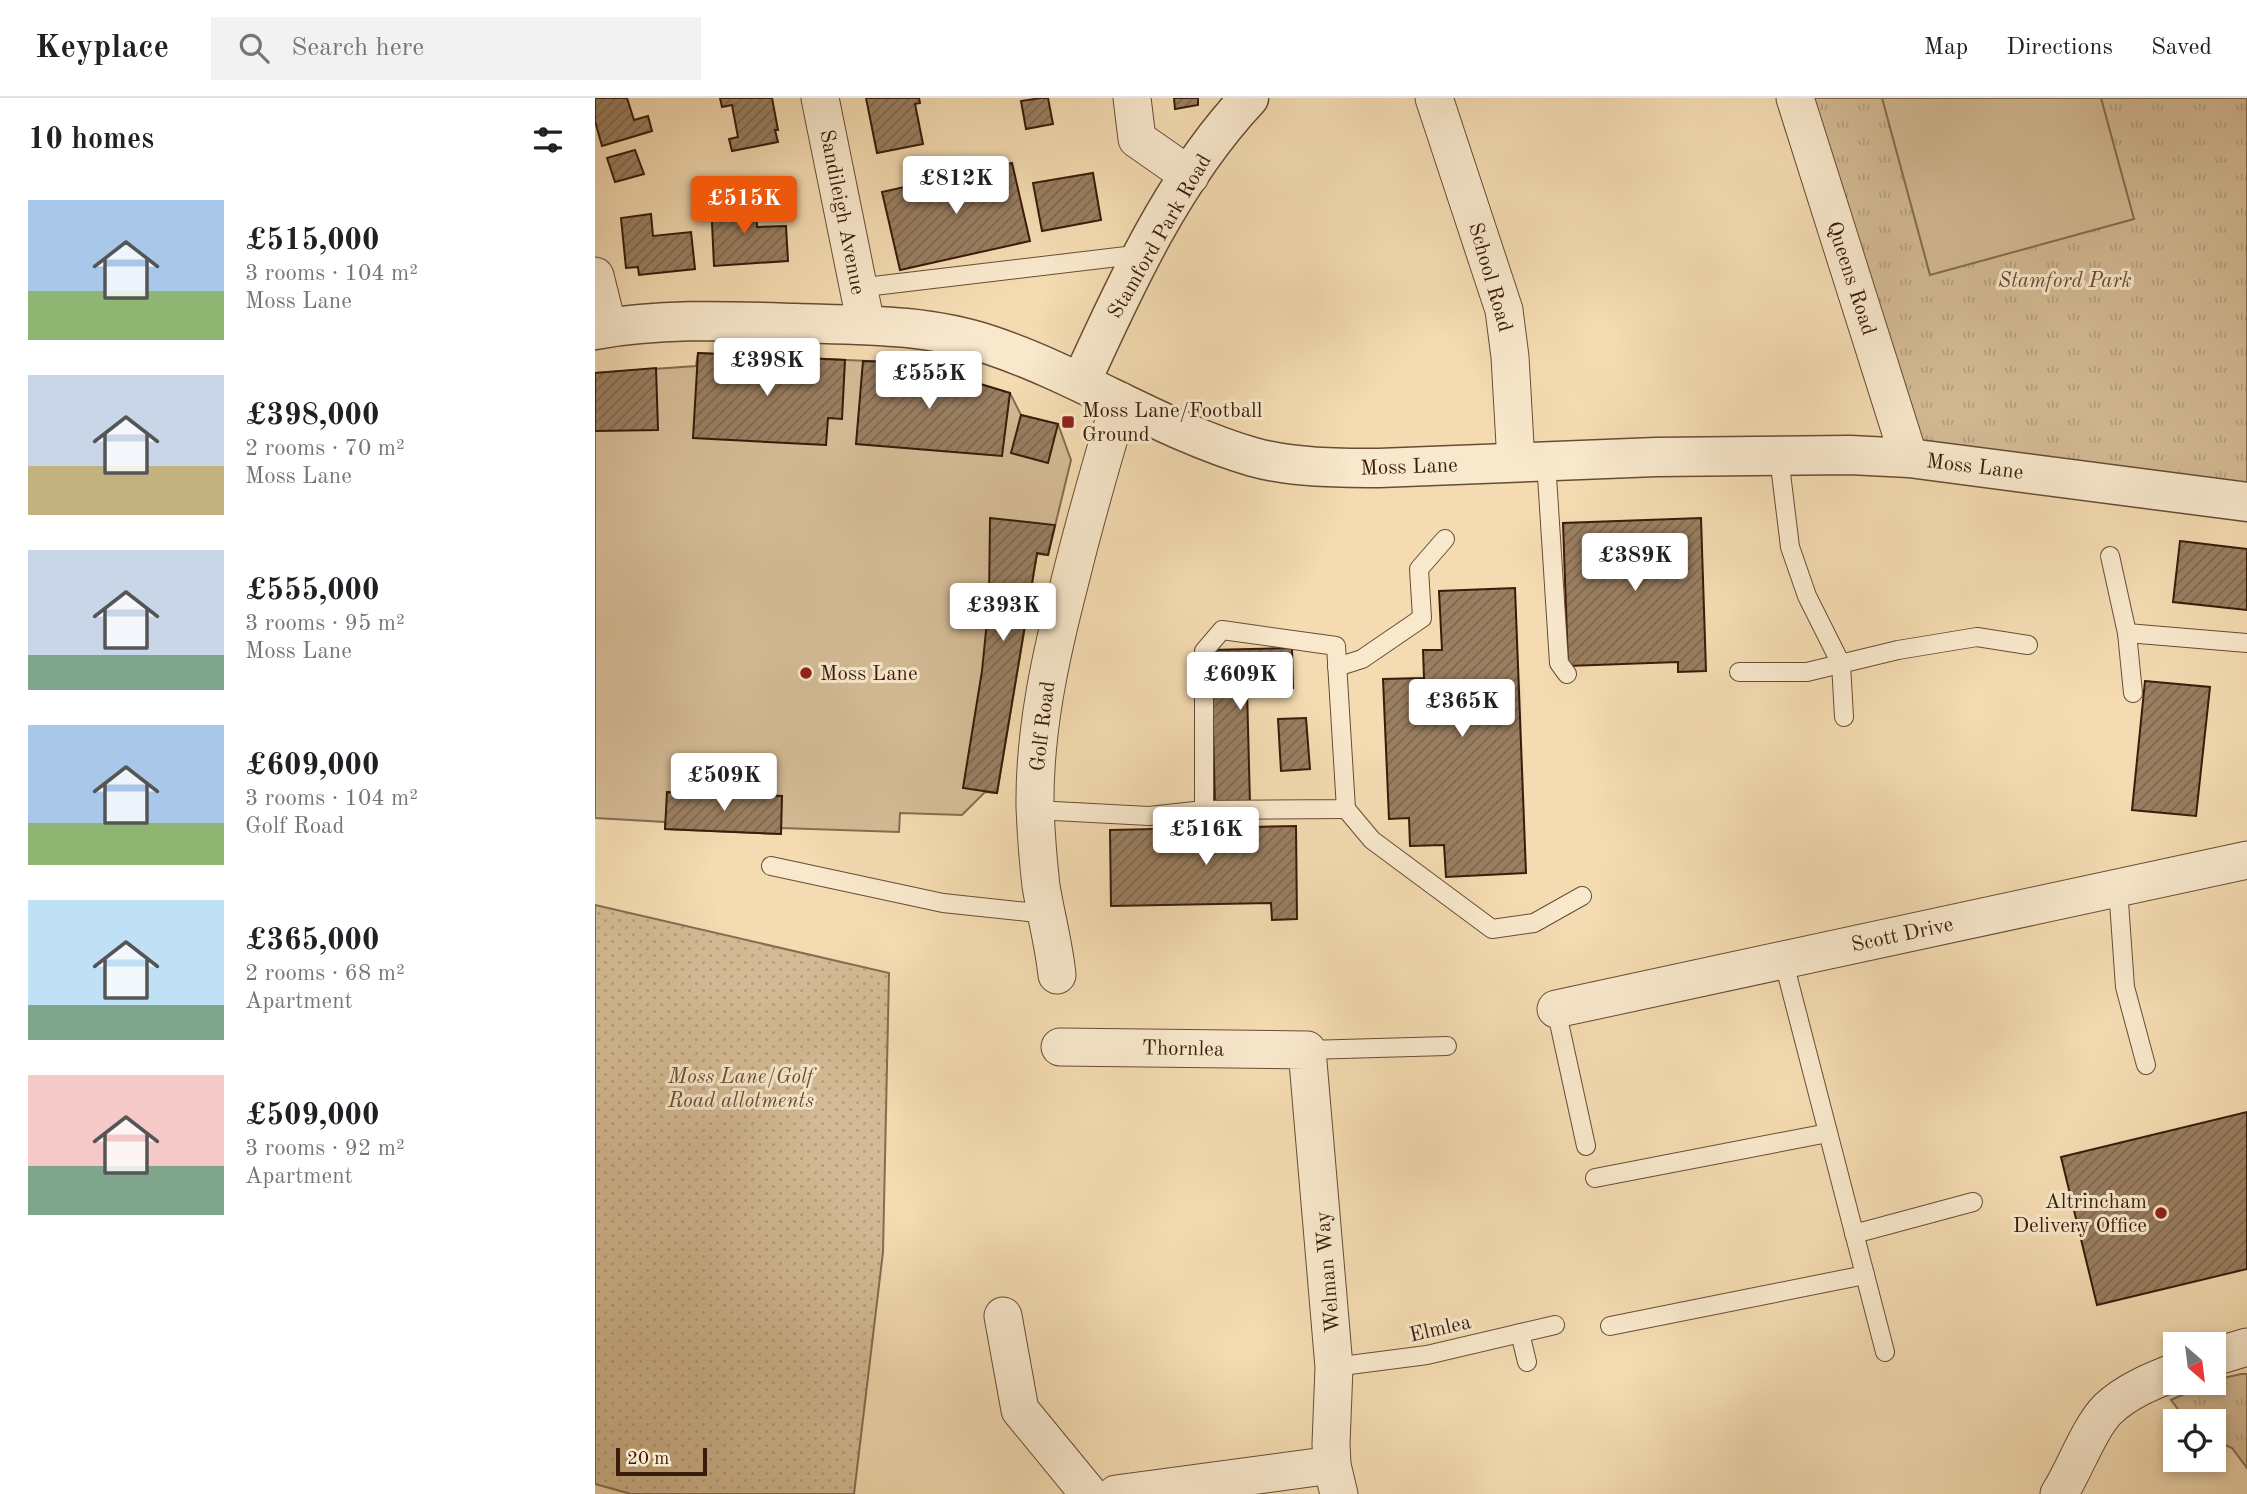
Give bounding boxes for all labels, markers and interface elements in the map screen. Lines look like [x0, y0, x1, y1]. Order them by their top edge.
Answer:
search box [211, 17, 701, 80]
icon: search [235, 29, 273, 67]
text: Keyplace [35, 32, 169, 65]
text: Search here [291, 35, 424, 61]
text: Map [1924, 36, 1968, 60]
text: Directions [2006, 36, 2113, 60]
text: Saved [2151, 36, 2212, 60]
icon: filters [529, 121, 567, 159]
text: 10 homes [28, 125, 154, 155]
street label: Sandileigh Avenue [815, 128, 868, 297]
street label: Stamford Park Road [1105, 151, 1216, 323]
pin: £812K [907, 156, 1005, 216]
text: £812K [919, 167, 993, 190]
pin: £515K [695, 176, 793, 236]
text: £515K [707, 187, 781, 210]
street label: Queens Road [1822, 219, 1879, 338]
street label: School Road [1464, 220, 1515, 335]
text: £515,000 [245, 226, 379, 256]
icon: home [84, 228, 168, 312]
text: 3 rooms · 104 m² [245, 262, 418, 285]
park label: Stamford Park [1998, 271, 2132, 292]
text: Moss Lane [245, 290, 352, 313]
pin: £398K [718, 338, 816, 398]
text: £398K [730, 349, 804, 372]
pin: £555K [880, 352, 978, 411]
text: £555K [892, 362, 966, 385]
text: £398,000 [245, 401, 379, 431]
place label: Moss Lane/Football Ground [1082, 401, 1263, 446]
icon: home [84, 403, 168, 487]
marker: Moss Lane/Football Ground [1060, 414, 1076, 430]
text: 2 rooms · 70 m² [245, 437, 405, 460]
street label: Moss Lane [1925, 451, 2025, 484]
street label: Moss Lane [1360, 455, 1458, 480]
text: Moss Lane [245, 465, 352, 488]
pin: £389K [1586, 533, 1684, 593]
text: £389K [1598, 544, 1672, 567]
text: £555,000 [245, 576, 379, 606]
icon: home [84, 578, 168, 662]
pin: £393K [954, 584, 1052, 643]
text: £393K [966, 594, 1040, 617]
text: 3 rooms · 95 m² [245, 612, 405, 635]
text: Moss Lane [245, 640, 352, 663]
pin: £609K [1191, 652, 1289, 712]
text: £609K [1203, 663, 1277, 686]
place label: Moss Lane [820, 664, 918, 685]
marker: Moss Lane [798, 665, 814, 681]
street label: Golf Road [1028, 680, 1059, 773]
pin: £365K [1413, 680, 1511, 739]
text: £365K [1425, 690, 1499, 713]
text: £609,000 [245, 751, 379, 781]
icon: home [84, 753, 168, 837]
pin: £509K [675, 754, 773, 813]
text: £509K [687, 764, 761, 787]
text: 3 rooms · 104 m² [245, 787, 418, 810]
pin: £516K [1157, 808, 1255, 867]
text: Golf Road [245, 815, 344, 838]
text: £516K [1169, 818, 1243, 841]
street label: Scott Drive [1849, 914, 1955, 957]
text: £365,000 [245, 926, 379, 956]
icon: home [84, 928, 168, 1012]
text: 2 rooms · 68 m² [245, 962, 405, 985]
text: Apartment [245, 990, 353, 1013]
street label: Thornlea [1142, 1038, 1224, 1061]
park label: Moss Lane/Golf Road allotments [667, 1067, 817, 1112]
text: £509,000 [245, 1101, 379, 1131]
icon: home [84, 1103, 168, 1187]
text: 3 rooms · 92 m² [245, 1137, 405, 1160]
text: Apartment [245, 1165, 353, 1188]
place label: Altrincham Delivery Office [2013, 1192, 2147, 1237]
marker: Altrincham Delivery Office [2153, 1205, 2169, 1221]
street label: Welman Way [1313, 1210, 1344, 1334]
street label: Elmlea [1408, 1312, 1473, 1347]
north arrow [2163, 1332, 2226, 1395]
map controls [2163, 1332, 2226, 1472]
button: locate [2163, 1409, 2226, 1472]
scale bar [616, 1445, 707, 1477]
text: 20 m [627, 1450, 669, 1469]

